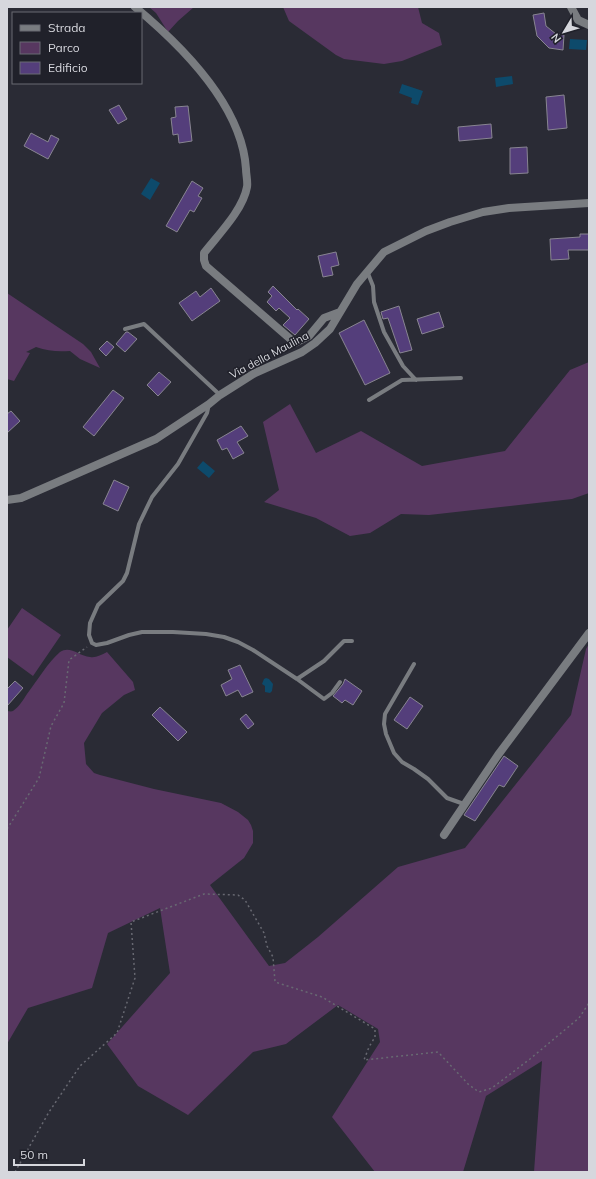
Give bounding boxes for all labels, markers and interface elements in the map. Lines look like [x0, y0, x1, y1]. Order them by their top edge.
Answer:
legend [12, 12, 142, 84]
north arrow [544, 12, 584, 52]
text: Strada [48, 20, 86, 35]
text: N [548, 31, 564, 46]
text: Parco [48, 40, 80, 55]
text: Edificio [48, 60, 88, 75]
street label: Via della Maulina [227, 328, 311, 382]
scale bar [14, 1141, 84, 1167]
text: 50 m [20, 1147, 48, 1162]

